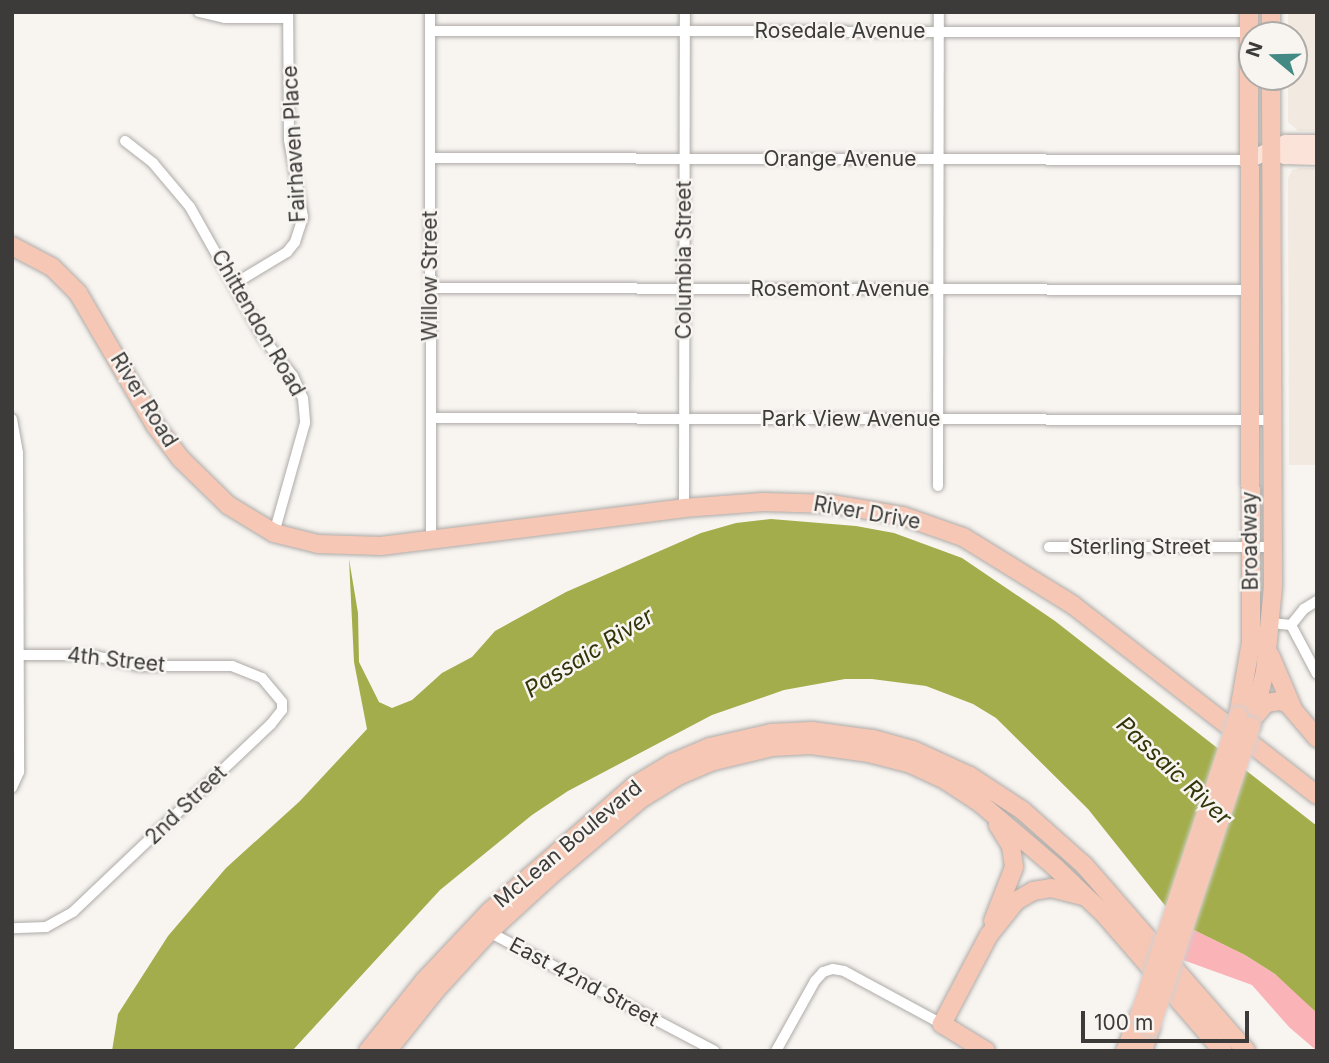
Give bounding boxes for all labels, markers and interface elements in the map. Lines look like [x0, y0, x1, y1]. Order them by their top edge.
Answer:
street label: Rosedale Avenue [755, 18, 925, 44]
north arrow [1238, 21, 1308, 91]
text: N [1241, 39, 1268, 60]
street label: Fairhaven Place [277, 65, 311, 223]
street label: Orange Avenue [764, 146, 916, 172]
street label: Columbia Street [671, 181, 697, 339]
street label: Willow Street [417, 211, 443, 341]
street label: Chittendon Road [206, 245, 310, 401]
street label: Rosemont Avenue [750, 276, 930, 302]
street label: River Road [105, 348, 183, 452]
street label: Park View Avenue [761, 406, 941, 432]
street label: River Drive [812, 491, 922, 535]
street label: Broadway [1237, 491, 1263, 591]
street label: Sterling Street [1069, 534, 1211, 560]
water label: Passaic River [519, 602, 659, 704]
street label: 4th Street [66, 642, 166, 678]
water label: Passaic River [1111, 711, 1237, 831]
street label: 2nd Street [140, 760, 232, 850]
street label: McLean Boulevard [489, 775, 647, 913]
street label: East 42nd Street [505, 932, 663, 1032]
scale bar [1084, 996, 1252, 1040]
text: 100 m [1094, 1010, 1153, 1035]

